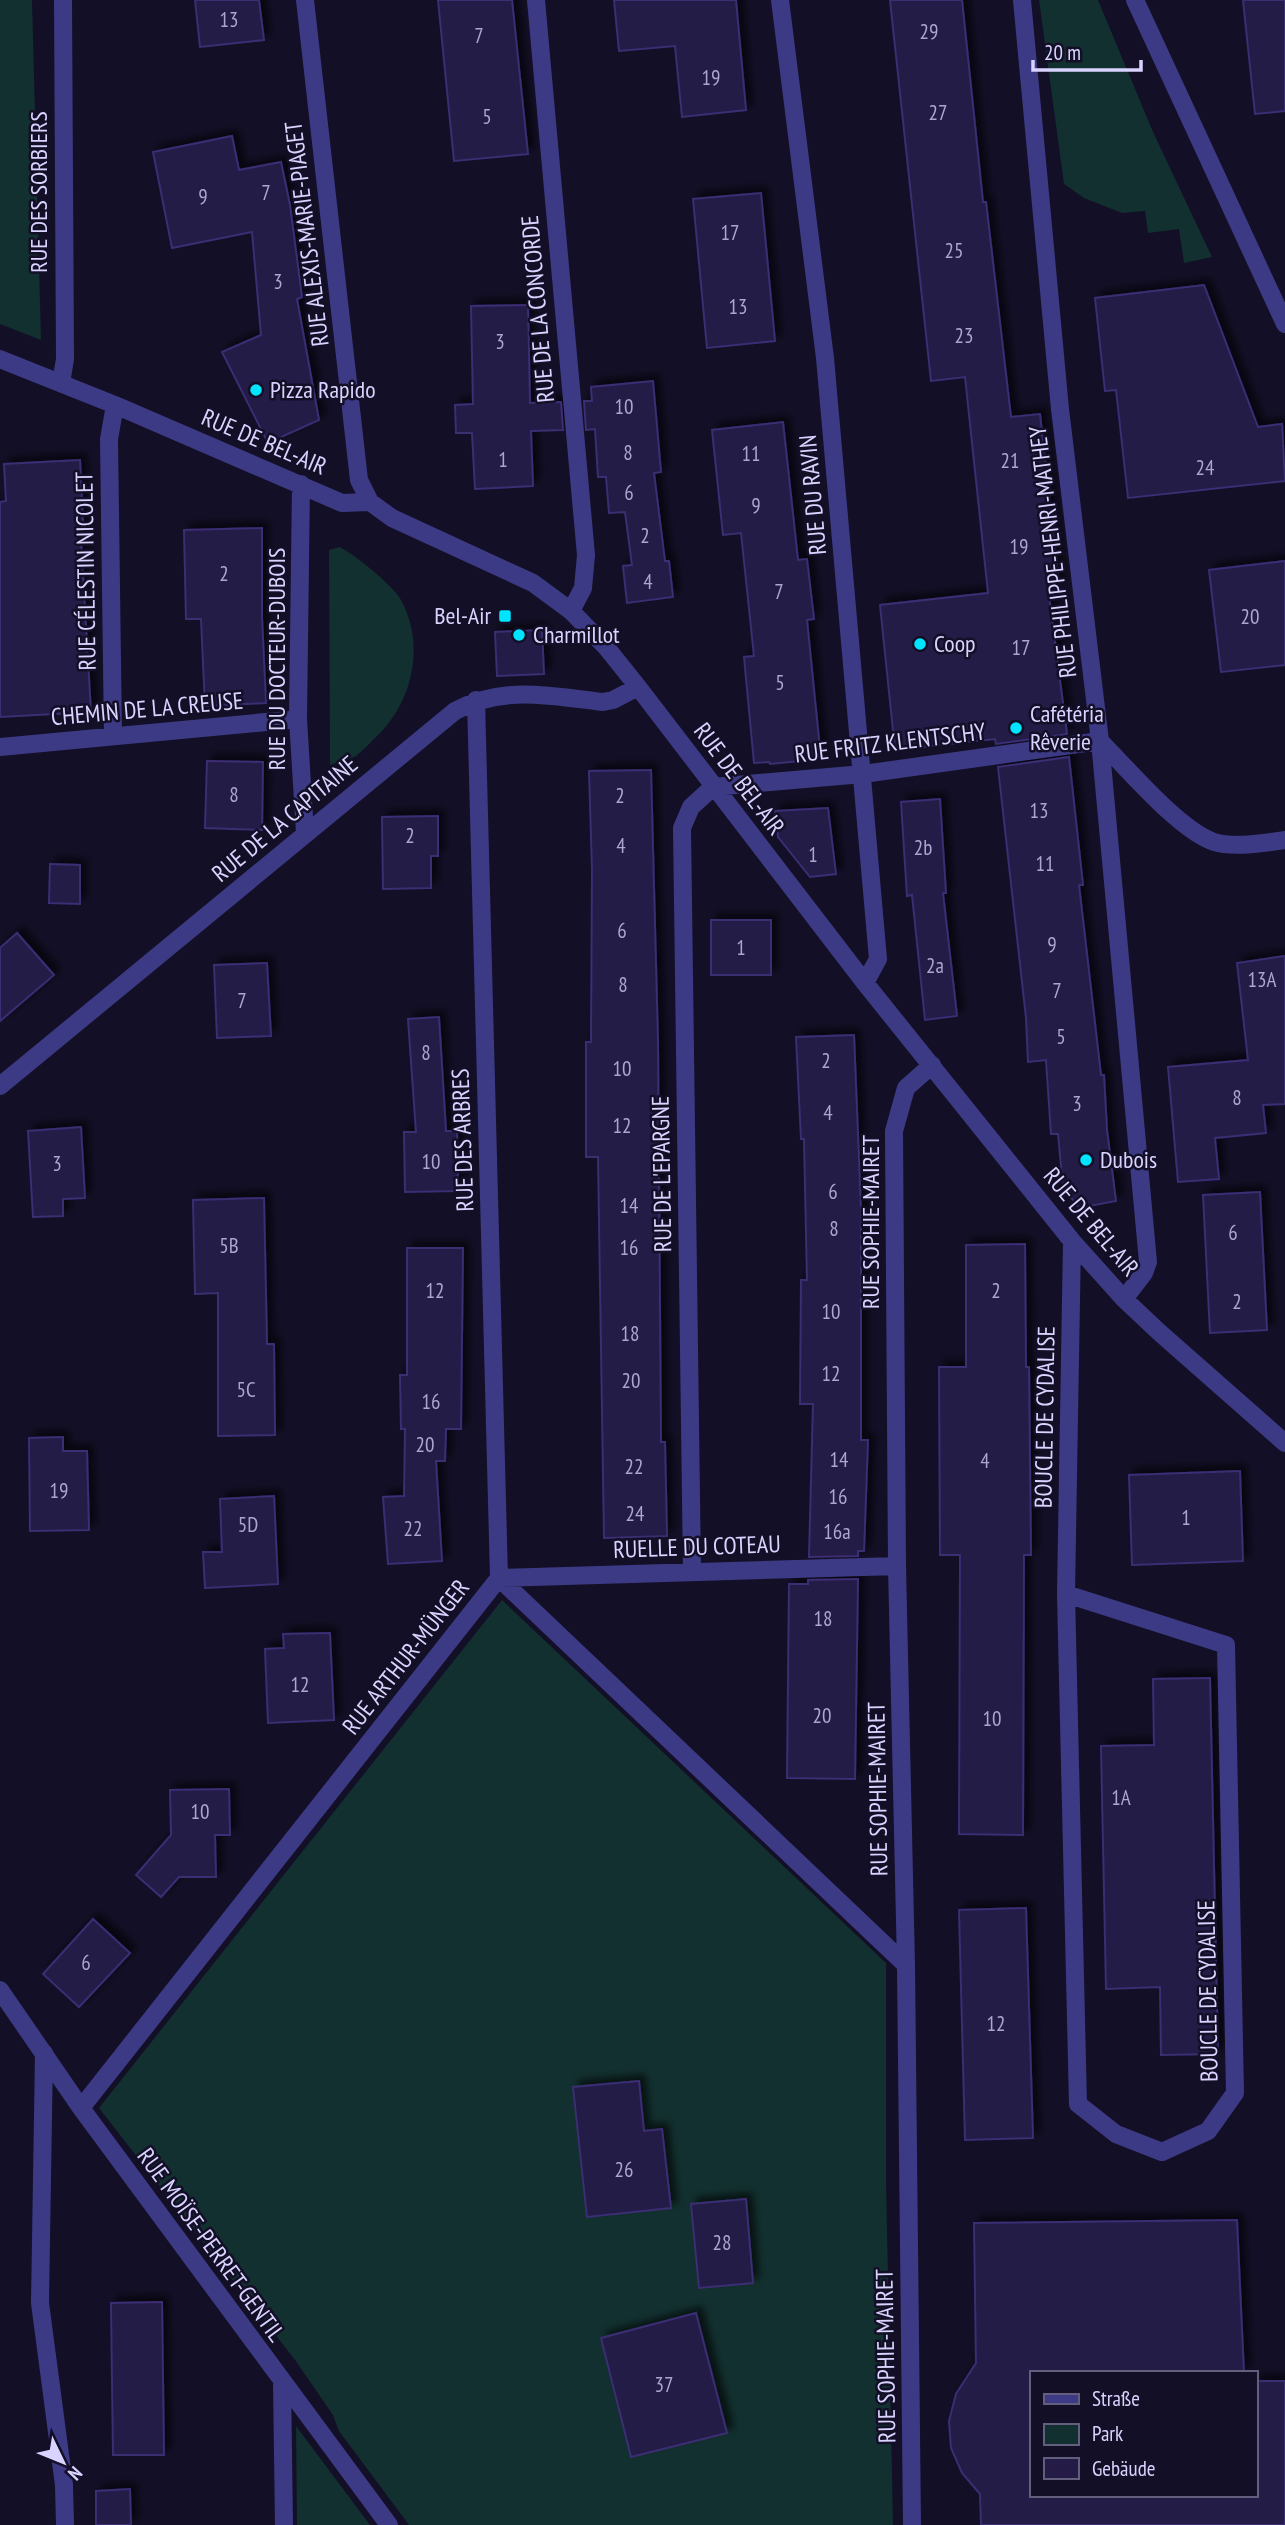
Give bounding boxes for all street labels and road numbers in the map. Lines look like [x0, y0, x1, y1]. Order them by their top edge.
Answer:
street label: RUE DES SORBIERS [23, 111, 54, 273]
street label: RUE ALEXIS-MARIE-PIAGET [277, 120, 336, 348]
street label: RUE DE LA CONCORDE [514, 214, 561, 404]
street label: RUE DE BEL-AIR [197, 401, 331, 482]
street label: RUE PHILIPPE-HENRI-MATHEY [1022, 424, 1083, 680]
street label: RUE DU RAVIN [792, 434, 833, 556]
street label: RUE CÉLESTIN NICOLET [68, 471, 103, 671]
street label: RUE DU DOCTEUR-DUBOIS [261, 548, 292, 770]
street label: CHEMIN DE LA CREUSE [50, 685, 244, 732]
street label: RUE FRITZ KLENTSCHY [793, 715, 987, 770]
street label: RUE DE BEL-AIR [687, 716, 792, 841]
street label: RUE DE LA CAPITAINE [205, 749, 364, 889]
street label: RUE DES ARBRES [445, 1068, 480, 1212]
street label: RUE DE L'EPARGNE [645, 1096, 678, 1252]
street label: RUE SOPHIE-MAIRET [855, 1135, 886, 1309]
street label: RUE DE BEL-AIR [1037, 1161, 1146, 1283]
street label: BOUCLE DE CYDALISE [1027, 1326, 1062, 1508]
street label: RUELLE DU COTEAU [613, 1528, 781, 1565]
street label: RUE ARTHUR-MÜNGER [335, 1573, 476, 1741]
street label: RUE SOPHIE-MAIRET [860, 1701, 895, 1876]
street label: BOUCLE DE CYDALISE [1190, 1900, 1225, 2082]
street label: RUE MOÏSE-PERRET-GENTIL [131, 2142, 292, 2348]
street label: RUE SOPHIE-MAIRET [868, 2268, 903, 2443]

